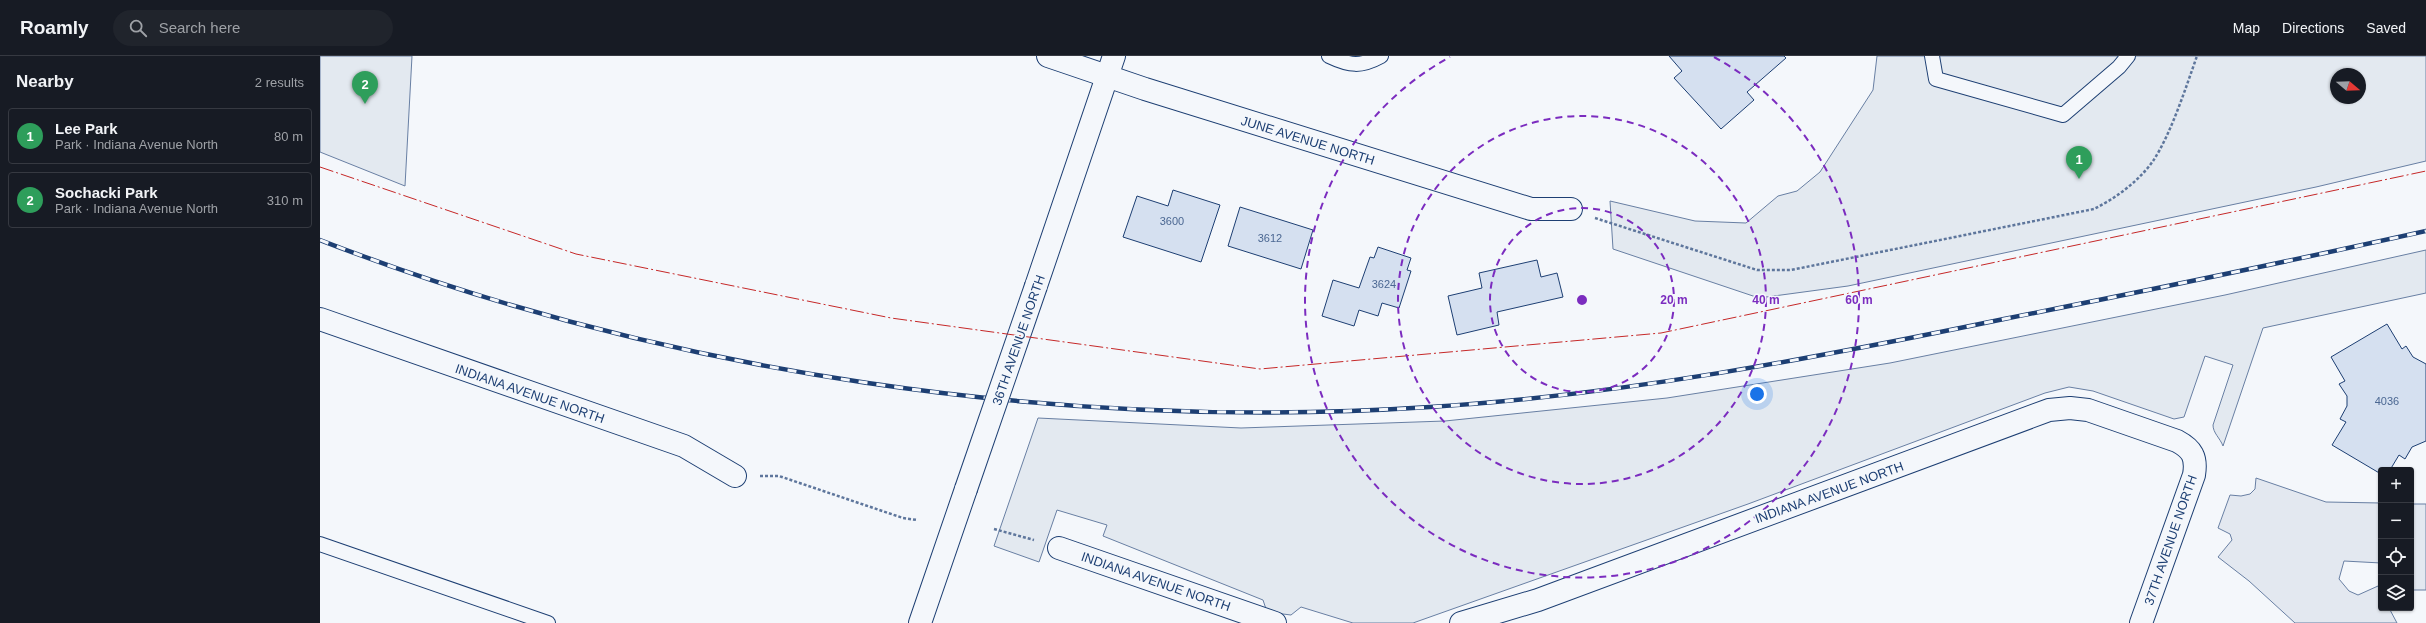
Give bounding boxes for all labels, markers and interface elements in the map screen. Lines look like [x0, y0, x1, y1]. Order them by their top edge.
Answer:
search box [113, 10, 393, 46]
text: Roamly [20, 17, 89, 38]
icon: search [127, 17, 149, 39]
text: Search here [159, 19, 240, 36]
text: Map [2233, 20, 2260, 36]
text: Directions [2282, 20, 2344, 36]
text: Saved [2366, 20, 2406, 36]
north arrow [2330, 68, 2366, 104]
pin: 2 [352, 71, 378, 104]
text: Nearby [16, 72, 74, 91]
text: 2 results [255, 75, 304, 90]
street label: JUNE AVENUE NORTH [1239, 113, 1376, 168]
text: Lee Park [55, 120, 118, 137]
text: 1 [26, 129, 34, 144]
text: 80 m [274, 129, 303, 144]
text: Park · Indiana Avenue North [55, 137, 218, 152]
pin: 1 [2066, 146, 2092, 179]
text: Sochacki Park [55, 184, 158, 201]
text: 2 [26, 193, 34, 208]
text: 310 m [267, 193, 303, 208]
text: Park · Indiana Avenue North [55, 201, 218, 216]
house number: 3600 [1160, 215, 1184, 227]
house number: 3612 [1258, 232, 1282, 244]
street label: 36TH AVENUE NORTH [989, 273, 1048, 407]
house number: 3624 [1372, 278, 1396, 290]
centre of rings [1575, 293, 1589, 307]
text: 20 m [1660, 293, 1688, 307]
text: 40 m [1752, 293, 1780, 307]
text: 60 m [1845, 293, 1873, 307]
street label: INDIANA AVENUE NORTH [453, 361, 607, 426]
your location [1747, 384, 1767, 404]
house number: 4036 [2375, 395, 2399, 407]
street label: INDIANA AVENUE NORTH [1753, 459, 1906, 526]
map controls [2378, 467, 2414, 611]
button: + [2378, 467, 2414, 503]
street label: 37TH AVENUE NORTH [2141, 473, 2200, 607]
button: − [2378, 503, 2414, 539]
button: locate [2378, 539, 2414, 575]
street label: INDIANA AVENUE NORTH [1079, 549, 1233, 614]
button: layers [2378, 575, 2414, 611]

